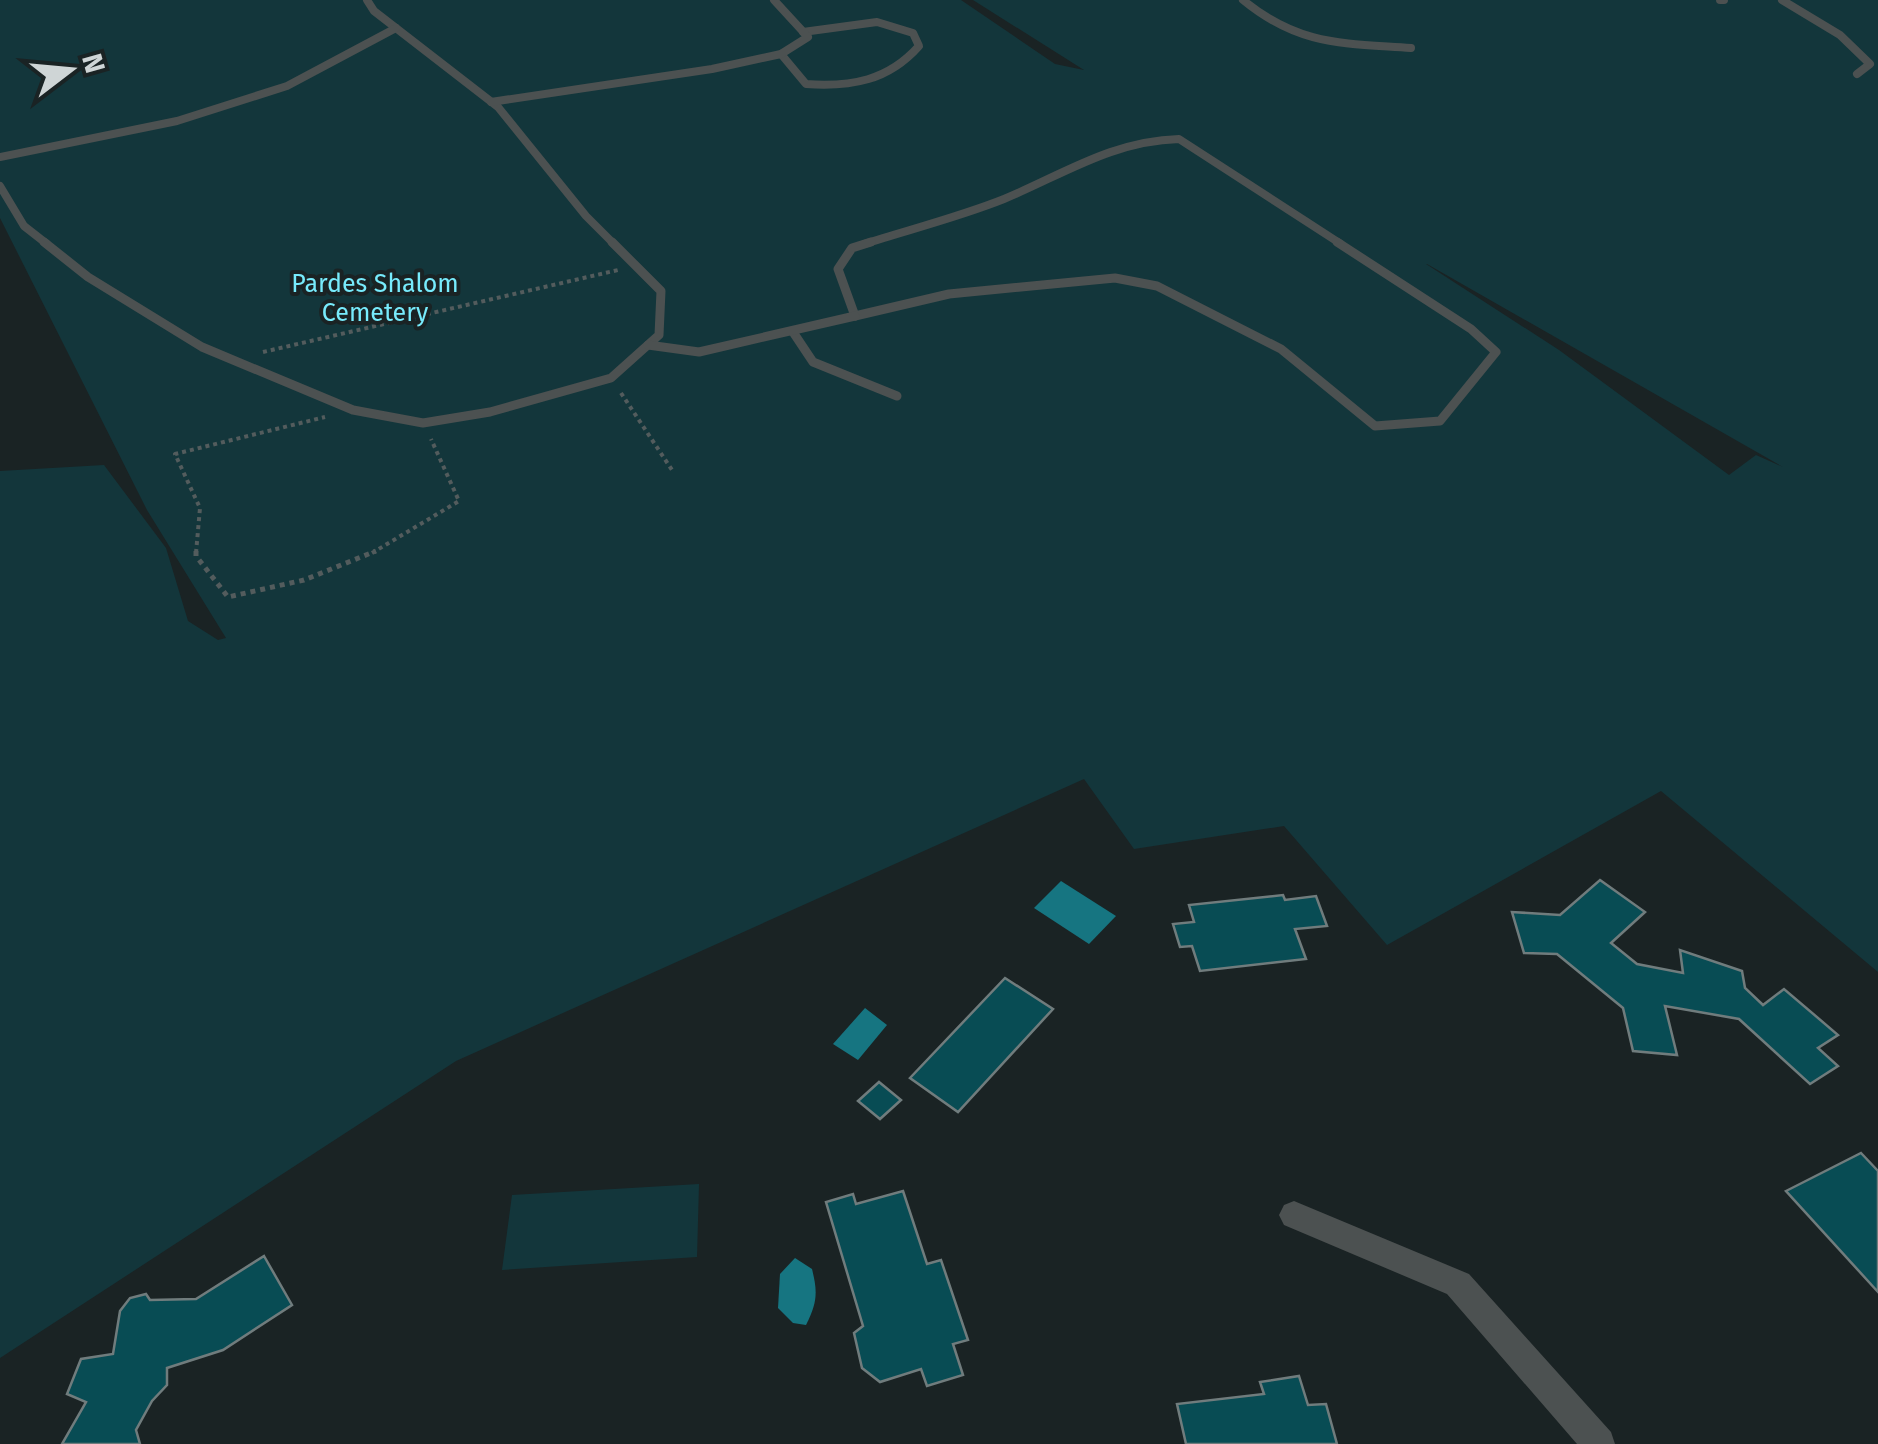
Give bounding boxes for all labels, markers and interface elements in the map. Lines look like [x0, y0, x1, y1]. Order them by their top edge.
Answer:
north arrow [20, 20, 120, 120]
text: N [75, 50, 112, 77]
park label: Pardes Shalom Cemetery [291, 269, 459, 328]

